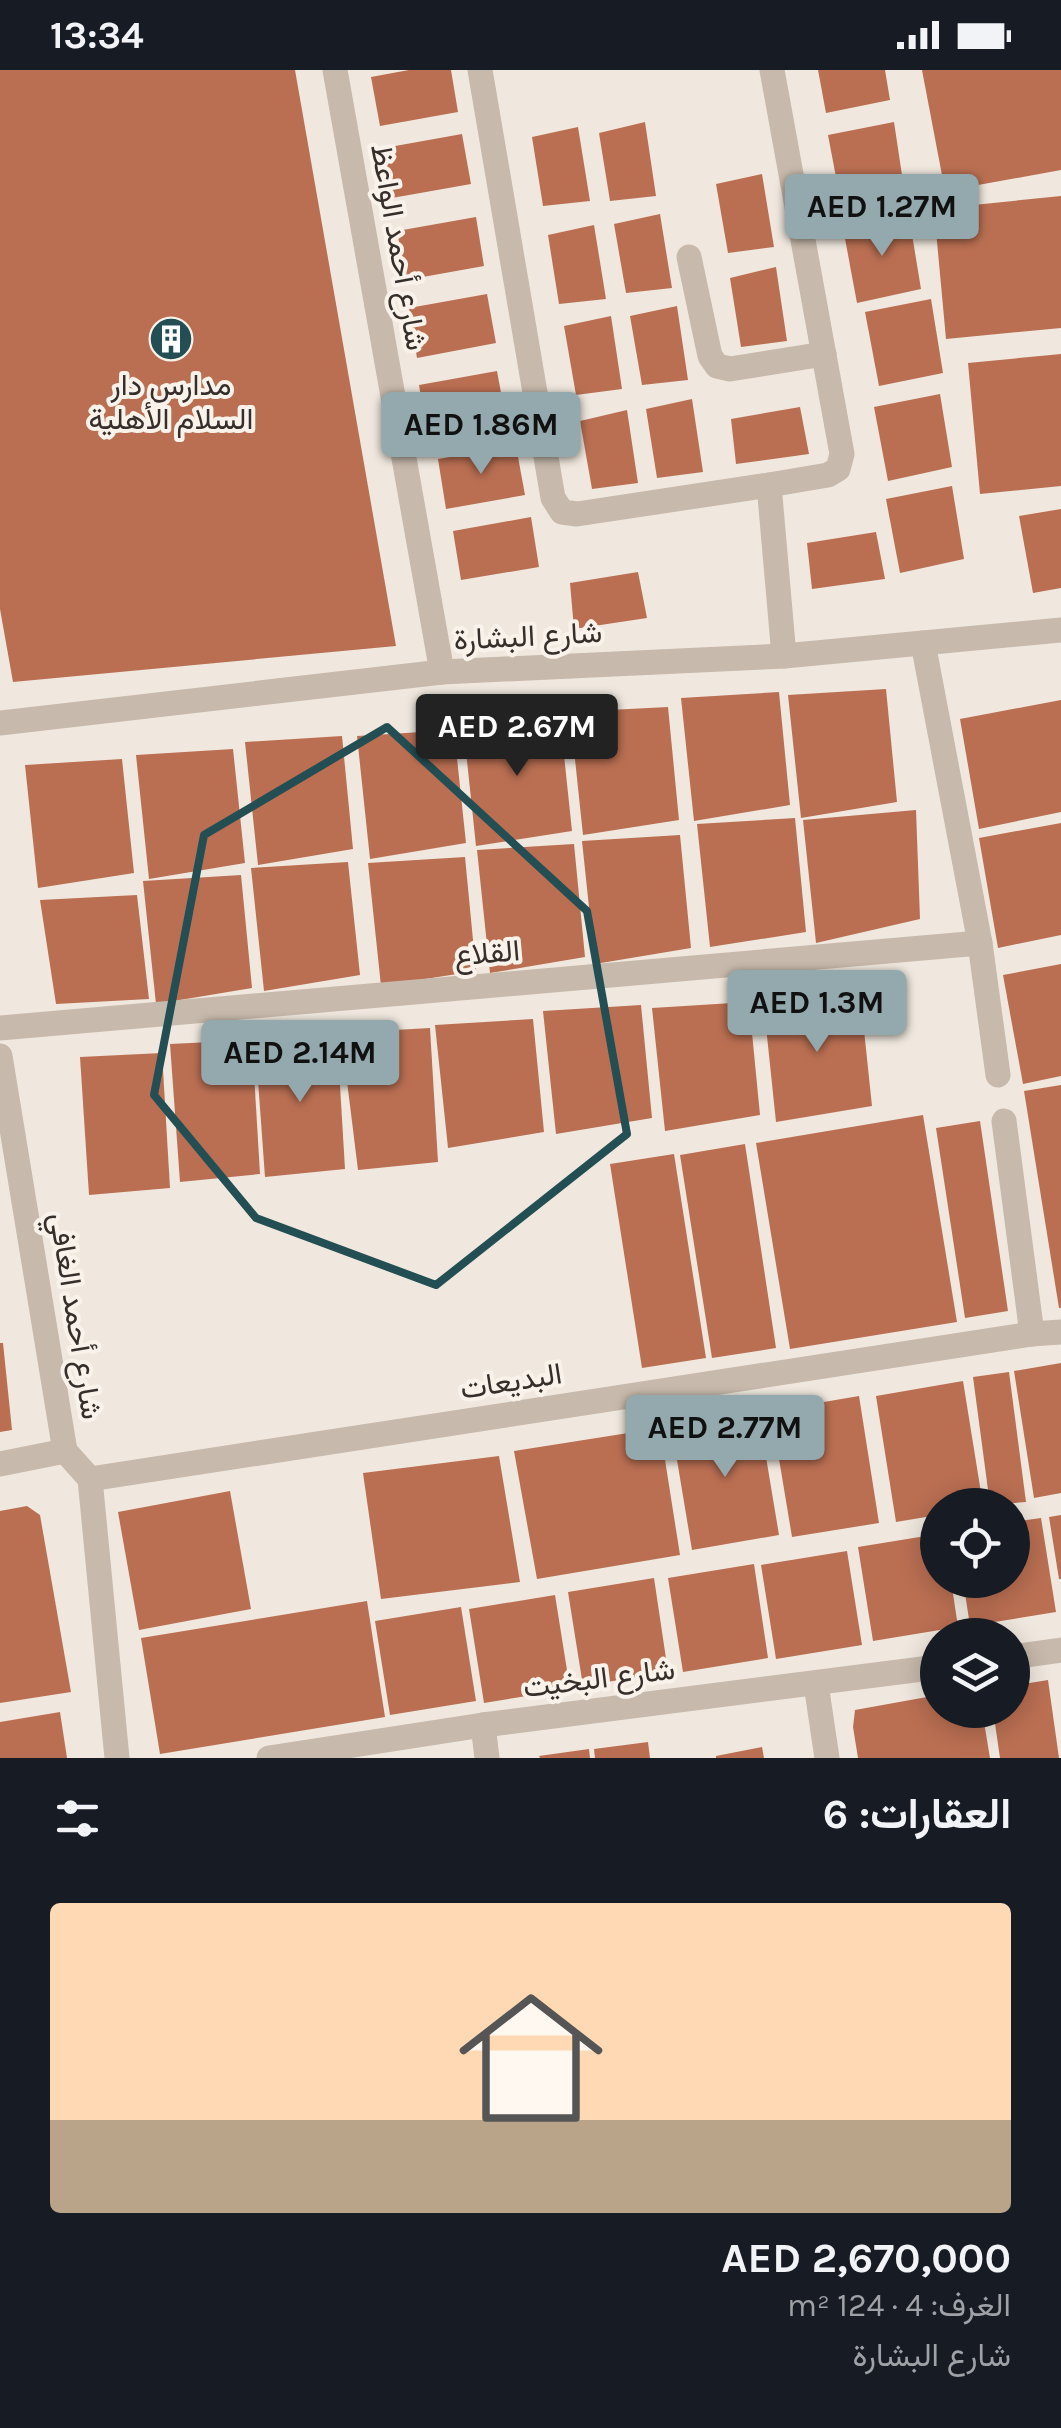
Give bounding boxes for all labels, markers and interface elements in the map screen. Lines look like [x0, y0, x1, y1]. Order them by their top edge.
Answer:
text: 13:34 [50, 13, 144, 58]
street label: شارع أحمد الواعظ [361, 141, 435, 354]
pin: AED 1.27M [768, 174, 996, 259]
text: AED 1.27M [807, 188, 957, 225]
building icon: مدارس دار السلام الأهلية [148, 316, 194, 362]
place label: مدارس دار السلام الأهلية [89, 367, 253, 438]
pin: AED 1.86M [367, 392, 595, 477]
text: AED 1.86M [403, 406, 559, 443]
street label: شارع البشارة [453, 614, 603, 660]
pin: AED 2.67M [403, 694, 631, 779]
text: AED 2.67M [438, 708, 596, 745]
street label: القلاع [453, 932, 522, 976]
pin: AED 1.3M [714, 970, 920, 1055]
text: AED 1.3M [749, 984, 885, 1021]
pin: AED 2.14M [186, 1020, 414, 1105]
text: AED 2.14M [223, 1034, 377, 1071]
street label: شارع أحمد الغافي [36, 1210, 110, 1423]
street label: البديعات [458, 1355, 564, 1407]
pin: AED 2.77M [611, 1395, 839, 1480]
text: AED 2.77M [648, 1409, 802, 1446]
map controls [920, 1488, 1030, 1728]
button: locate [920, 1488, 1030, 1598]
button: layers [920, 1618, 1030, 1728]
street label: شارع البخيت [521, 1651, 677, 1707]
text: العقارات: 6 [823, 1789, 1011, 1839]
icon: filters [50, 1791, 105, 1846]
icon: home [441, 1968, 621, 2148]
text: AED 2,670,000 [721, 2233, 1011, 2283]
text: الغرف: 4 · 124 m² [787, 2287, 1011, 2324]
text: شارع البشارة [853, 2337, 1011, 2374]

